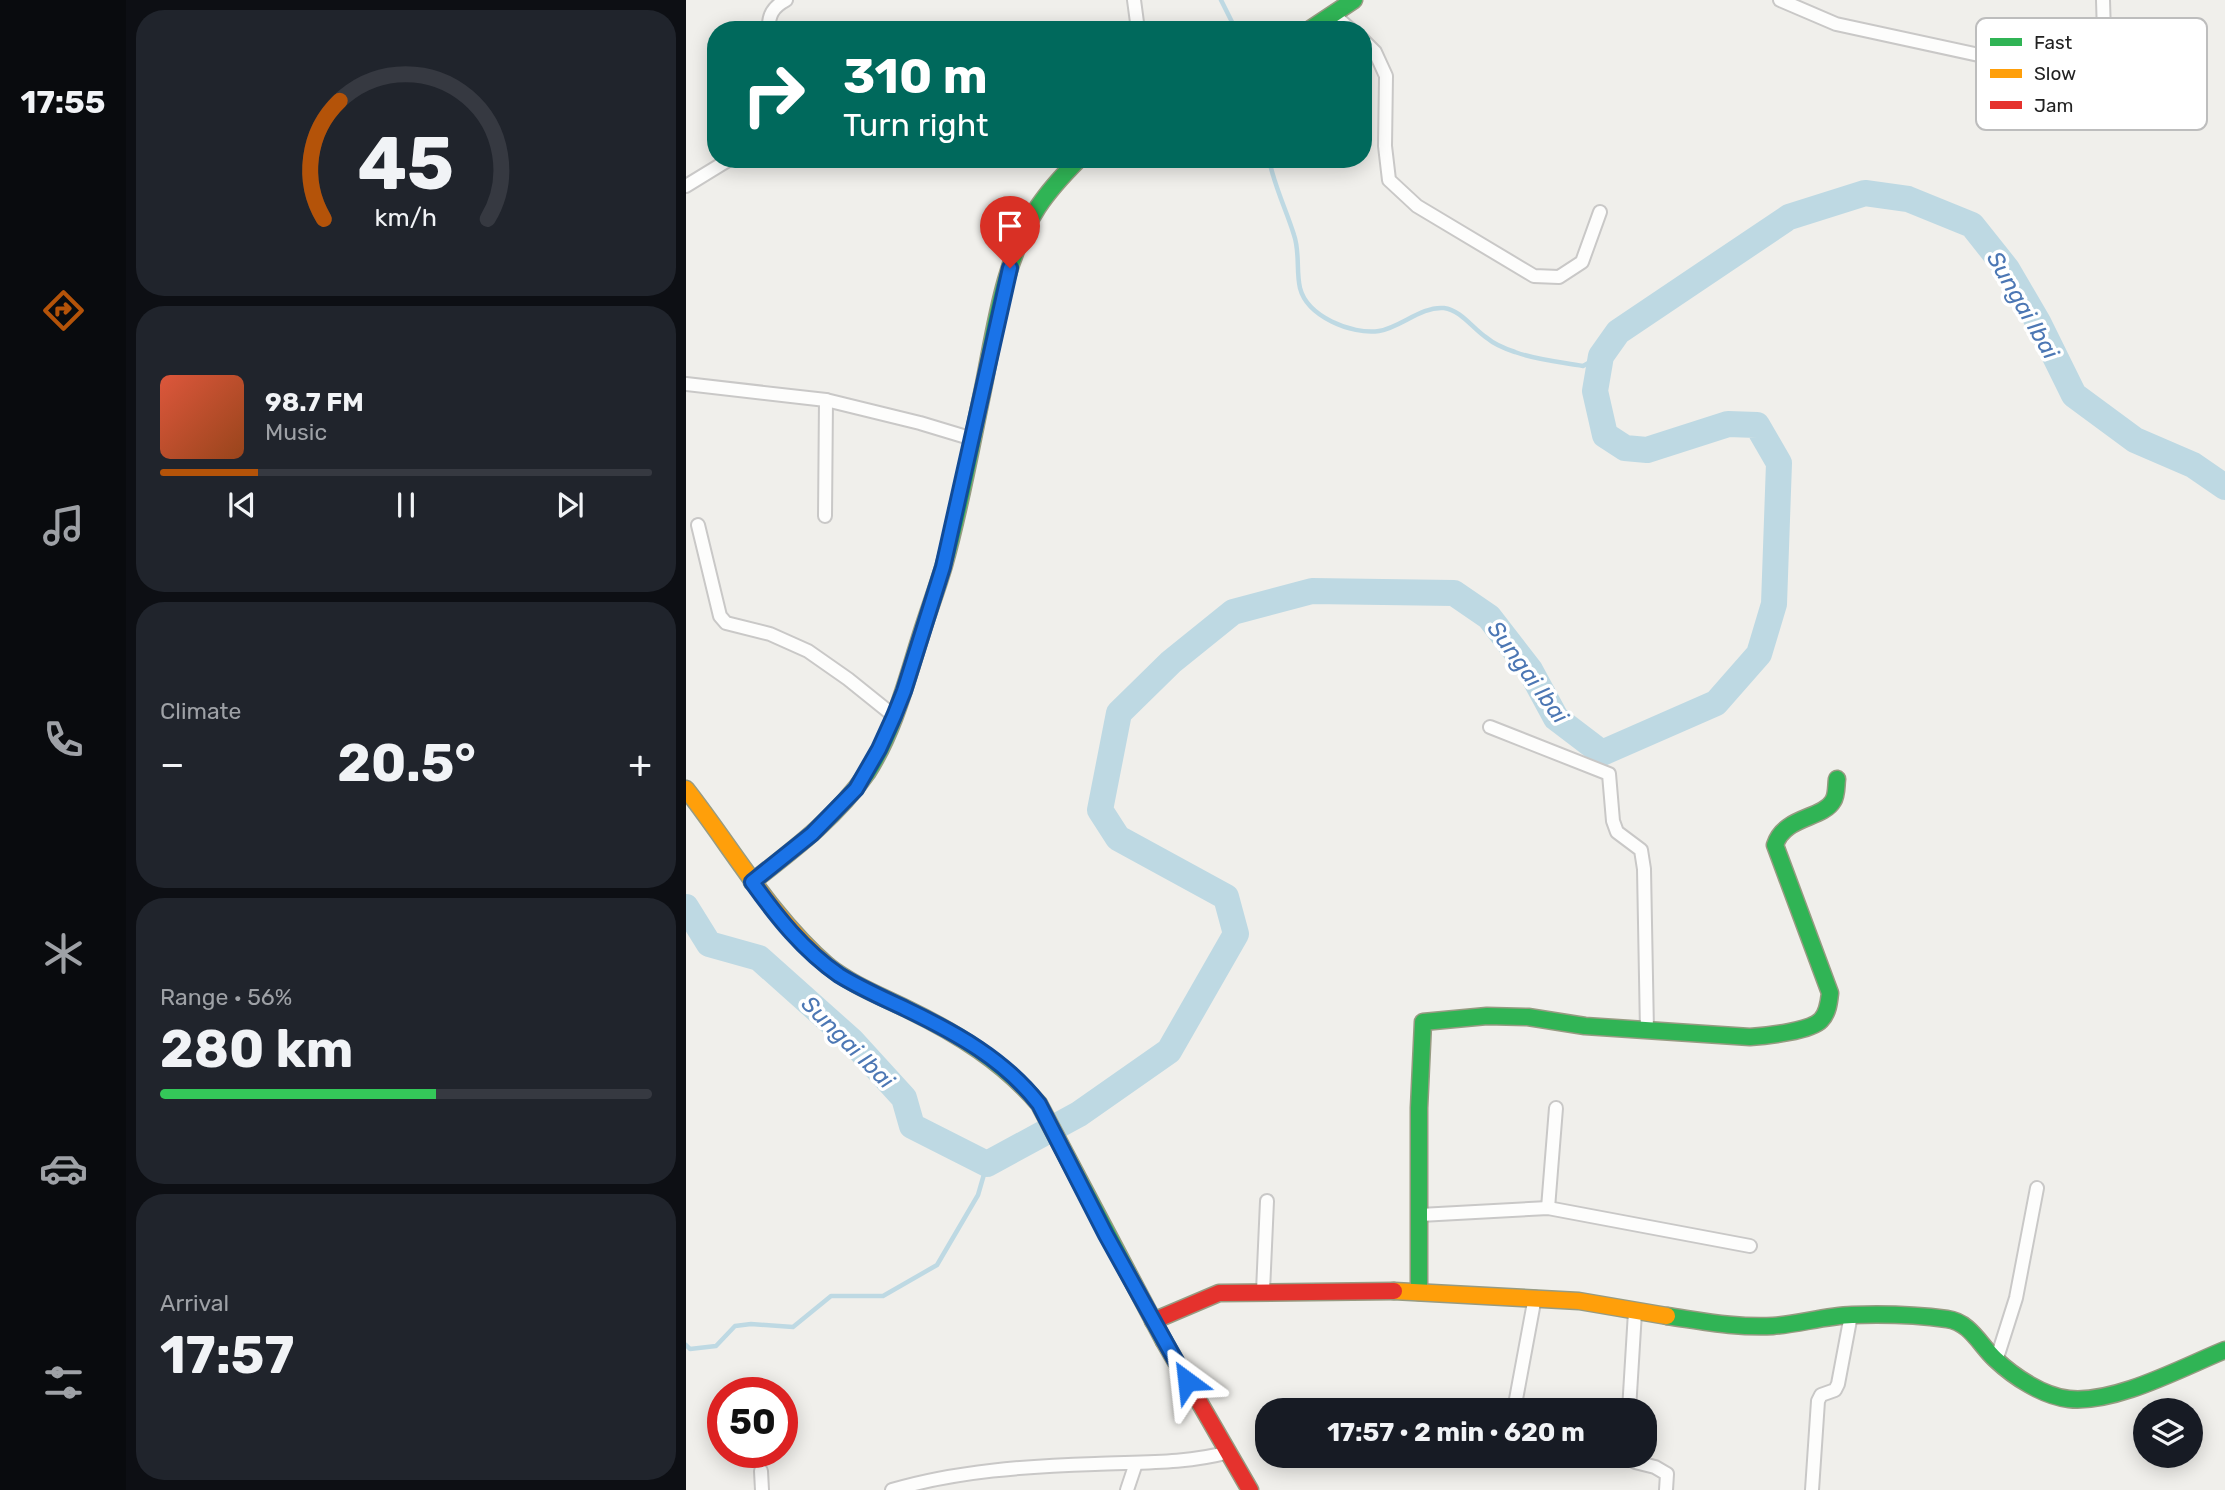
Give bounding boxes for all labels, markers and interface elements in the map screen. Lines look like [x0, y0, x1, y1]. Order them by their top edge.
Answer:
legend [1976, 18, 2207, 130]
text: Fast [2034, 31, 2073, 54]
text: 310 m [843, 47, 988, 105]
icon: right [728, 49, 819, 140]
text: Slow [2034, 62, 2076, 85]
text: 17:55 [21, 83, 105, 121]
text: Jam [2034, 94, 2073, 117]
text: Turn right [843, 106, 988, 144]
text: 45 [358, 121, 454, 207]
pin [980, 196, 1040, 268]
text: km/h [375, 203, 437, 232]
icon: arrive [991, 207, 1029, 245]
water label: Sungai Ibai [1981, 246, 2066, 365]
icon: directions [39, 286, 88, 335]
text: 98.7 FM [265, 387, 364, 418]
text: Music [265, 418, 327, 446]
icon: previous [223, 486, 261, 524]
icon: pause [387, 486, 425, 524]
icon: next [551, 486, 589, 524]
icon: music [39, 501, 88, 550]
water label: Sungai Ibai [1482, 615, 1575, 730]
text: Climate [160, 697, 241, 725]
icon: phone [39, 715, 88, 764]
text: 20.5° [337, 732, 476, 794]
text: − [160, 741, 185, 787]
text: + [628, 741, 652, 787]
icon: climate [39, 929, 88, 978]
text: Range · 56% [160, 983, 292, 1011]
water label: Sungai Ibai [796, 990, 901, 1095]
text: 280 km [160, 1018, 354, 1080]
icon: car [39, 1144, 88, 1193]
text: Arrival [160, 1289, 229, 1317]
text: 17:57 [160, 1324, 294, 1386]
position arrow [1150, 1344, 1224, 1418]
icon: filters [39, 1358, 88, 1407]
speed limit sign: 50 [707, 1377, 798, 1468]
map controls [2133, 1398, 2203, 1468]
button: layers [2133, 1398, 2203, 1468]
text: 17:57 · 2 min · 620 m [1327, 1417, 1585, 1448]

